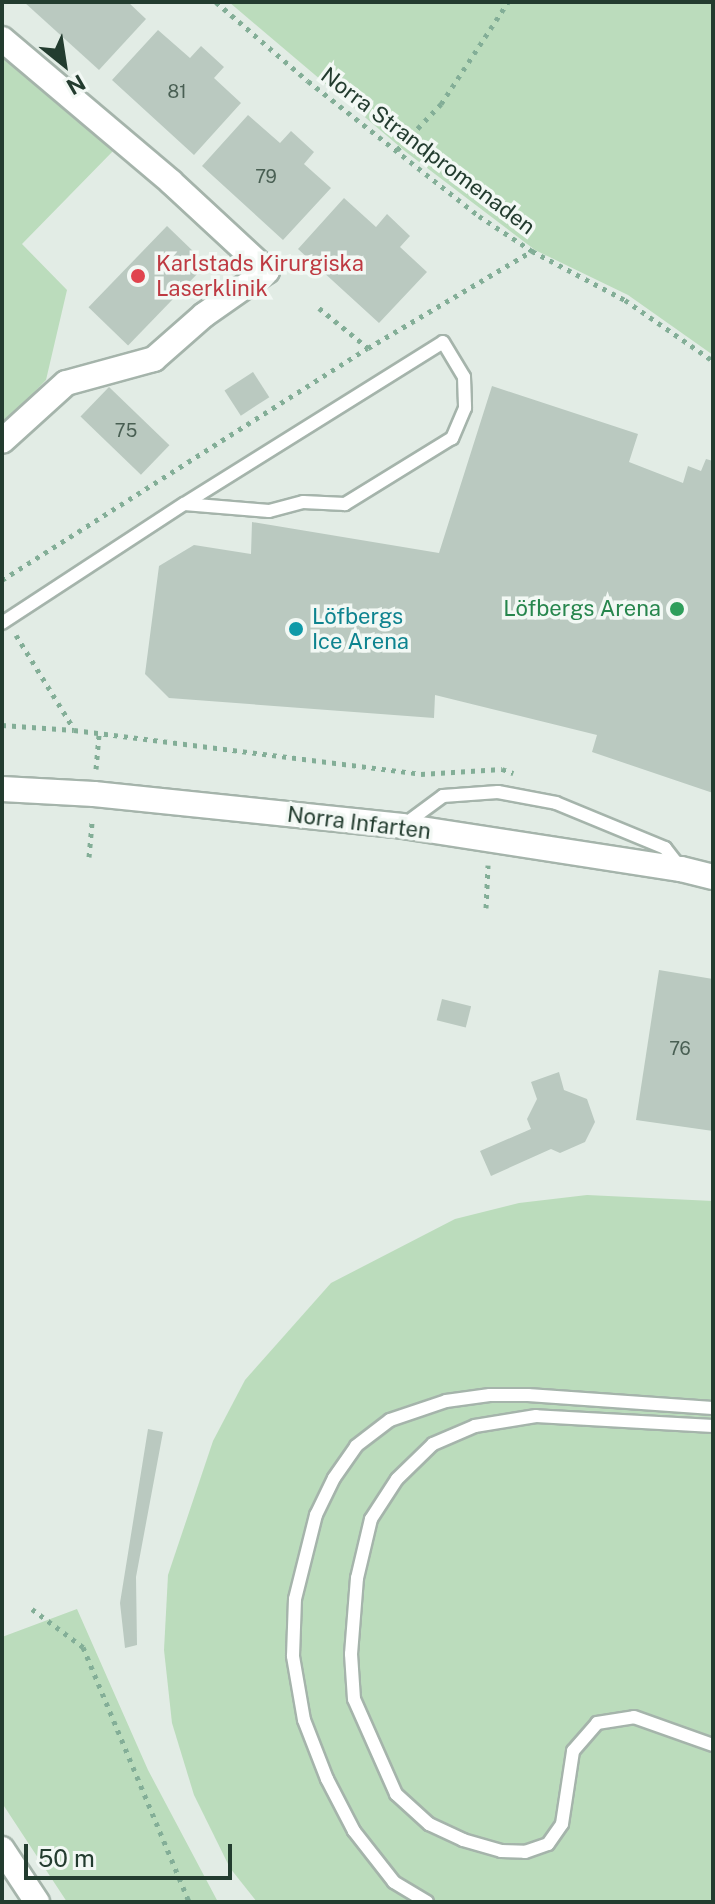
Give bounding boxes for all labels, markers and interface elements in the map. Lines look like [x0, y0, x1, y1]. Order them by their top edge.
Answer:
north arrow [24, 24, 104, 104]
street label: Norra Strandpromenaden [316, 62, 540, 240]
text: N [62, 69, 90, 100]
house number: 81 [168, 81, 186, 103]
house number: 79 [255, 166, 277, 188]
place label: Karlstads Kirurgiska Laserklinik [156, 250, 364, 302]
marker: Karlstads Kirurgiska Laserklinik [127, 265, 149, 287]
house number: 75 [115, 420, 137, 442]
place label: Löfbergs Arena [503, 596, 661, 622]
marker: Löfbergs Arena [668, 600, 686, 618]
place label: Löfbergs Ice Arena [312, 603, 409, 654]
marker: Löfbergs Ice Arena [287, 620, 305, 638]
street label: Norra Infarten [286, 801, 432, 845]
house number: 76 [669, 1038, 691, 1060]
scale bar [28, 1828, 236, 1878]
text: 50 m [38, 1844, 95, 1872]

